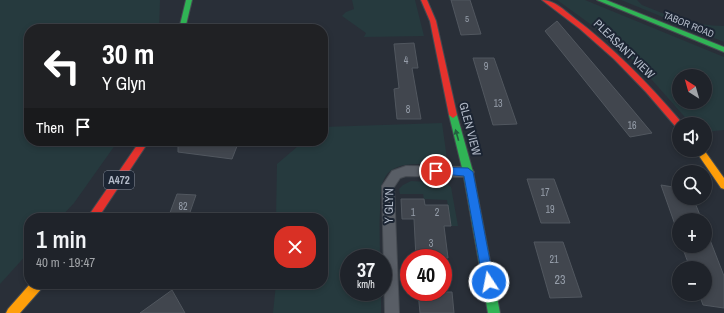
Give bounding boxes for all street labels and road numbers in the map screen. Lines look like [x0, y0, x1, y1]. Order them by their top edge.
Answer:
street label: TABOR ROAD [662, 8, 716, 41]
street label: PLEASANT VIEW [590, 16, 659, 83]
street label: GLEN VIEW [455, 101, 485, 158]
road number: A472 [104, 171, 134, 189]
street label: Y GLYN [381, 188, 397, 224]

